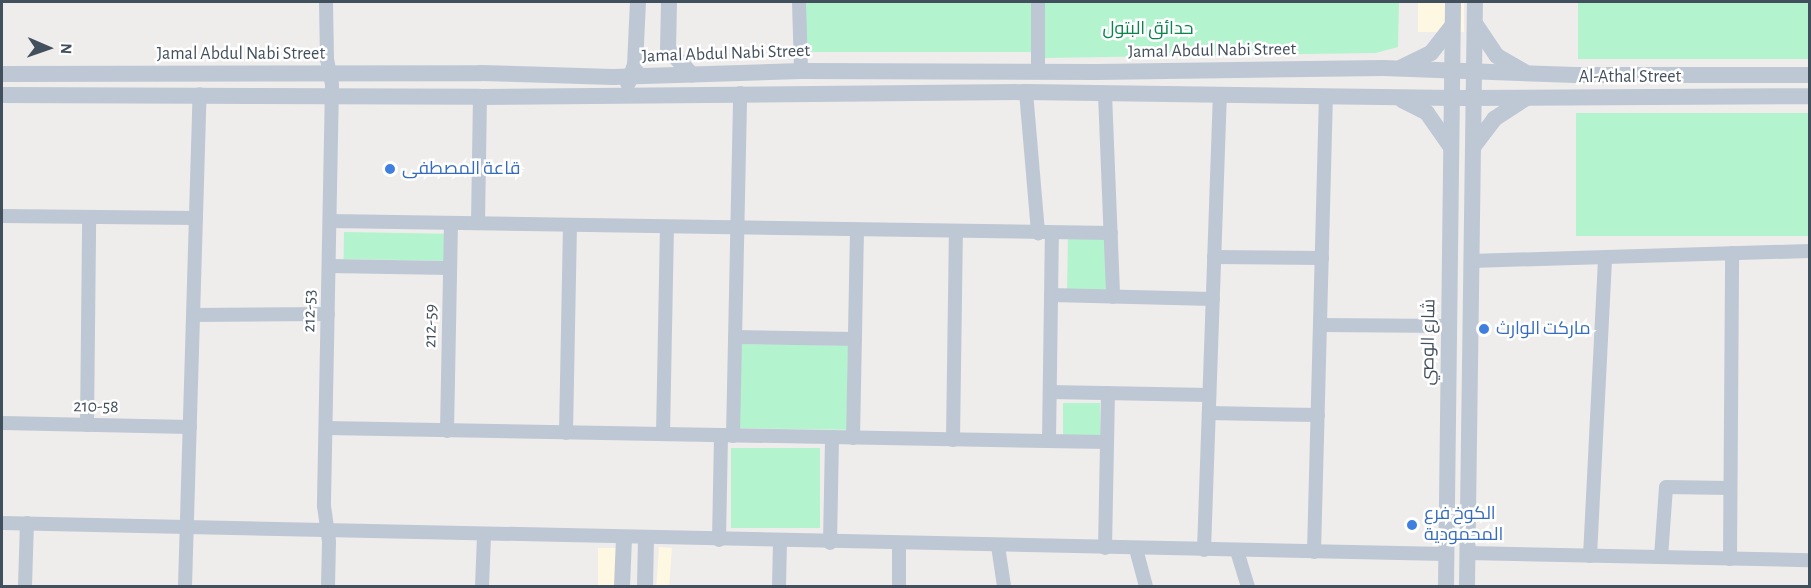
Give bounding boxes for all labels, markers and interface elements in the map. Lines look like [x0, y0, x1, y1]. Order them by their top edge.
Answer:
north arrow [18, 18, 78, 78]
park label: حدائق البتول [1102, 18, 1194, 40]
street label: Jamal Abdul Nabi Street [1128, 39, 1296, 63]
street label: Jamal Abdul Nabi Street [642, 40, 810, 68]
text: N [58, 43, 74, 54]
street label: Jamal Abdul Nabi Street [157, 43, 325, 65]
street label: Al-Athal Street [1579, 66, 1681, 88]
place label: قاعة المصطفى [402, 158, 520, 180]
marker: قاعة المصطفى [383, 162, 397, 176]
street label: 212-53 [299, 289, 321, 333]
street label: شارع الوصي [1417, 298, 1441, 386]
street label: 212-59 [420, 304, 442, 348]
place label: ماركت الوارث [1496, 318, 1591, 340]
marker: ماركت الوارث [1477, 322, 1491, 336]
street label: 210-58 [73, 396, 119, 418]
place label: الكوخ فرع المحمودية [1424, 504, 1503, 546]
marker: الكوخ فرع المحمودية [1405, 518, 1419, 532]

